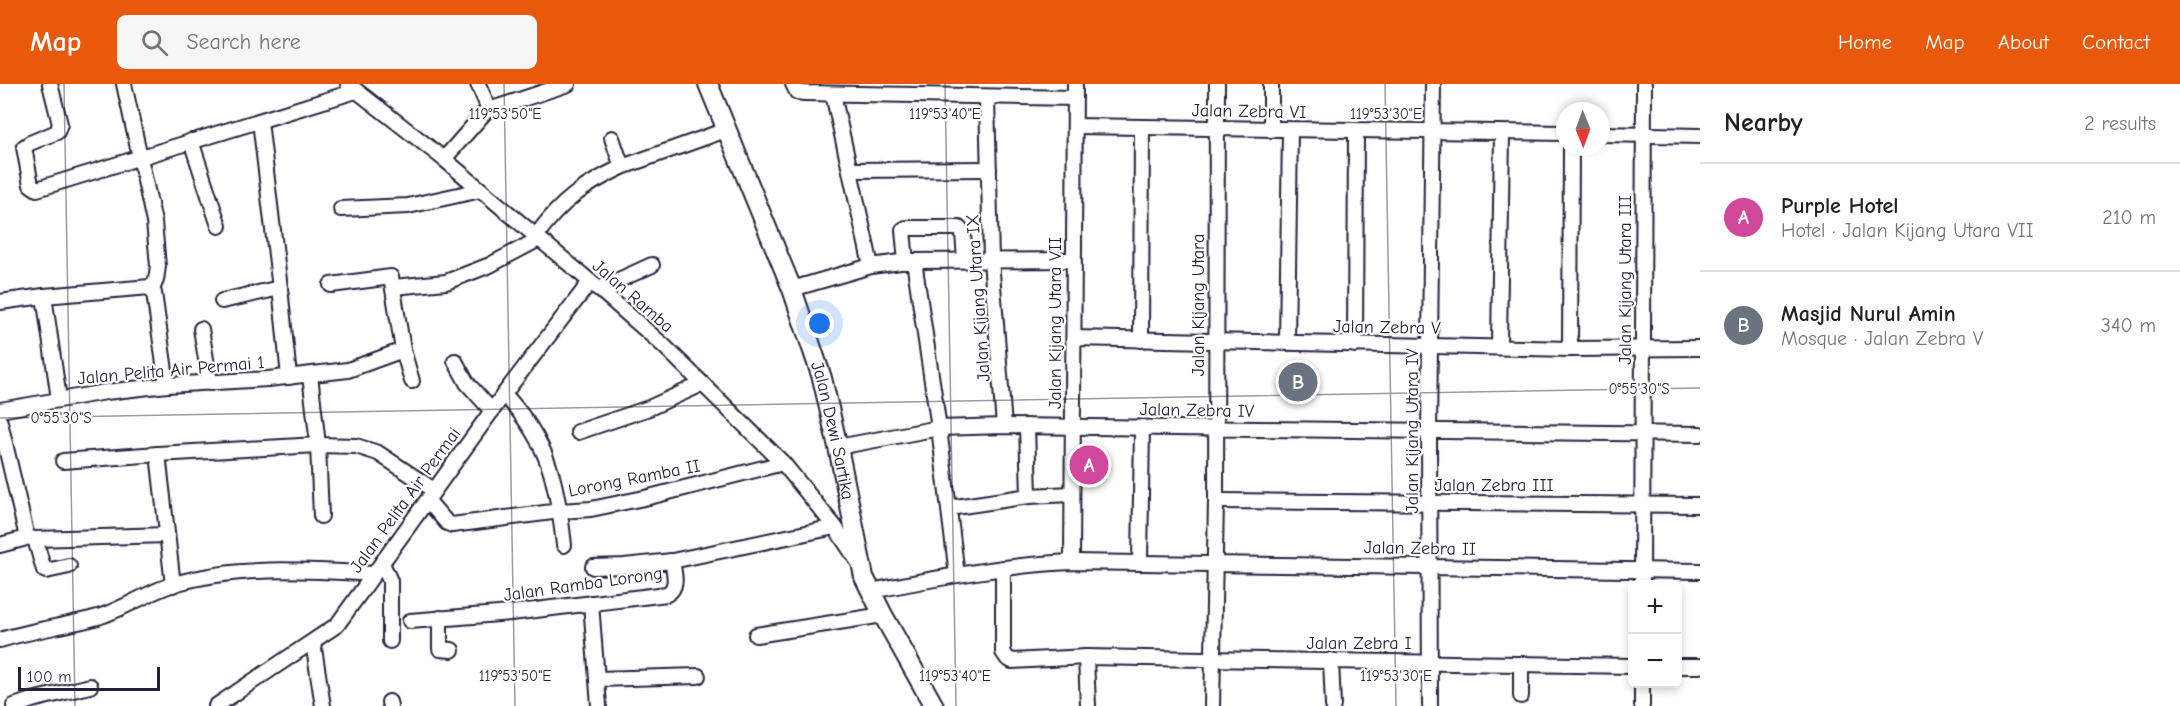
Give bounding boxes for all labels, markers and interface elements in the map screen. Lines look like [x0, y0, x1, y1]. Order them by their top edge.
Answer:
search box [117, 15, 537, 69]
text: Map [30, 26, 81, 58]
icon: search [138, 26, 171, 59]
text: Search here [186, 29, 301, 55]
text: Home [1838, 30, 1892, 54]
text: Map [1925, 30, 1965, 54]
text: About [1998, 30, 2049, 54]
text: Contact [2082, 30, 2150, 54]
street label: Jalan Zebra VI [1191, 100, 1306, 123]
north arrow [1556, 102, 1610, 156]
text: 119°53'50"E [469, 105, 541, 123]
text: 119°53'40"E [909, 105, 981, 123]
text: 119°53'30"E [1350, 105, 1422, 123]
text: Nearby [1724, 108, 1803, 138]
text: 2 results [2084, 112, 2156, 135]
text: Purple Hotel [1781, 193, 1898, 219]
street label: Jalan Kijang Utara III [1615, 195, 1636, 365]
text: A [1738, 206, 1749, 229]
text: 210 m [2102, 206, 2156, 229]
street label: Jalan Kijang Utara IX [962, 214, 995, 382]
text: Hotel · Jalan Kijang Utara VII [1781, 219, 2034, 242]
street label: Jalan Kijang Utara [1188, 234, 1209, 376]
street label: Jalan Kijang Utara VII [1045, 237, 1066, 409]
street label: Jalan Ramba [588, 256, 677, 337]
text: Masjid Nurul Amin [1781, 301, 1956, 327]
your location [805, 309, 834, 338]
text: B [1737, 314, 1750, 337]
text: 340 m [2101, 314, 2156, 337]
street label: Jalan Zebra V [1333, 316, 1441, 339]
text: Mosque · Jalan Zebra V [1781, 327, 1983, 350]
street label: Jalan Kijang Utara IV [1402, 348, 1423, 514]
street label: Jalan Pelita Air Permai 1 [77, 352, 265, 389]
street label: Jalan Dewi Sartika [806, 359, 858, 501]
pin: B [1278, 360, 1318, 404]
text: 0°55'30"S [1608, 380, 1670, 398]
street label: Jalan Zebra IV [1139, 399, 1255, 422]
text: 0°55'30"S [30, 409, 92, 427]
street label: Jalan Pelita Air Permai [346, 424, 465, 577]
pin: A [1070, 442, 1108, 488]
street label: Lorong Ramba II [566, 455, 702, 502]
street label: Jalan Zebra III [1434, 475, 1554, 496]
street label: Jalan Zebra II [1364, 537, 1476, 560]
street label: Jalan Ramba Lorong [502, 563, 664, 606]
map controls [1628, 580, 1682, 688]
button: + [1628, 580, 1682, 634]
street label: Jalan Zebra I [1307, 633, 1412, 654]
button: − [1628, 634, 1682, 688]
scale bar [18, 664, 160, 692]
text: 119°53'50"E [479, 667, 551, 685]
text: 119°53'40"E [919, 667, 991, 685]
text: 119°53'30"E [1360, 667, 1432, 685]
text: 100 m [27, 668, 71, 686]

